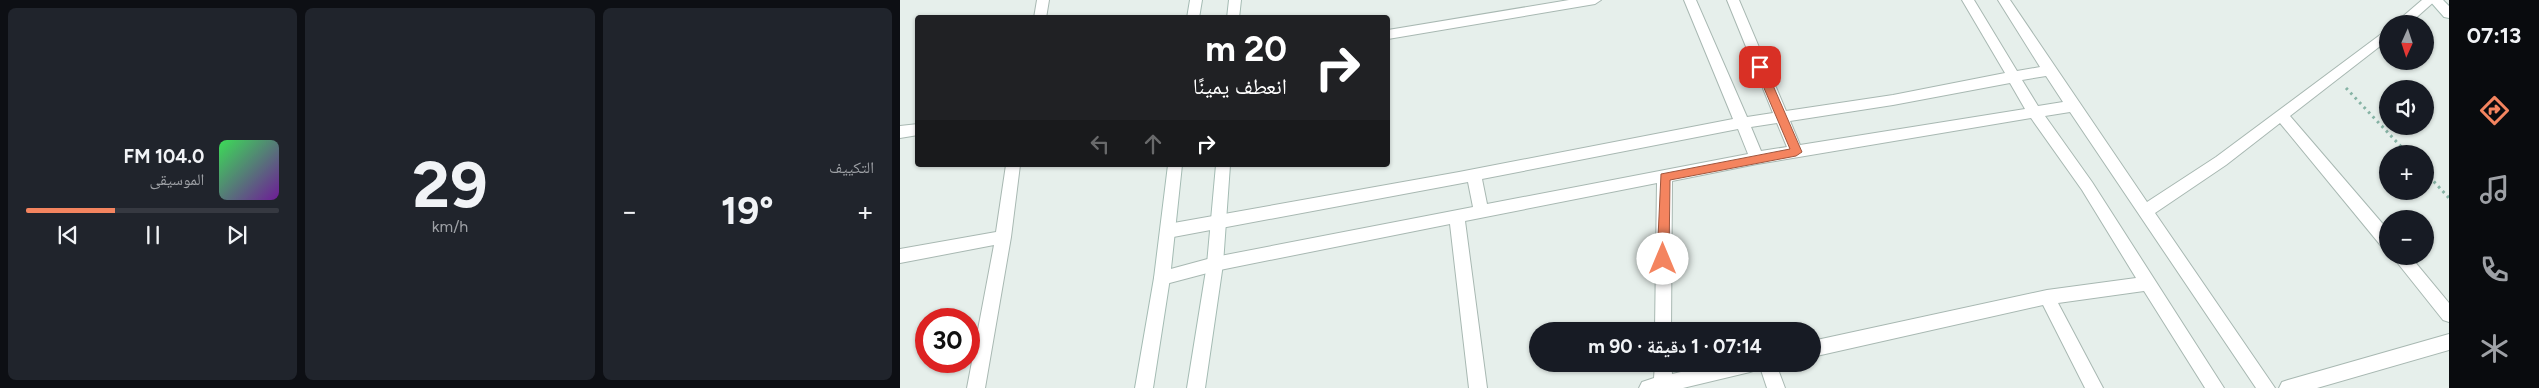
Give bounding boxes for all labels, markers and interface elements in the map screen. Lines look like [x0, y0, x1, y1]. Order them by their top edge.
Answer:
north arrow [2379, 15, 2434, 70]
map controls [2379, 15, 2434, 265]
text: 07:13 [2467, 22, 2521, 49]
text: 20 m [1205, 28, 1287, 70]
icon: right [1305, 35, 1370, 100]
pin [1739, 46, 1781, 88]
icon: arrive [1746, 53, 1774, 81]
text: انعطف يمينًا [1193, 73, 1287, 100]
button: sound [2379, 80, 2434, 135]
icon: directions [2477, 93, 2512, 128]
icon: left [1086, 130, 1114, 158]
icon: ahead [1139, 130, 1167, 158]
icon: right [1192, 130, 1220, 158]
text: 104.0 FM [124, 145, 204, 168]
text: 29 [412, 145, 488, 223]
button: + [2379, 145, 2434, 200]
text: التكييف [829, 158, 874, 177]
text: الموسيقى [150, 170, 204, 189]
icon: music [2477, 172, 2512, 207]
text: 19° [721, 188, 774, 234]
text: − [621, 194, 638, 228]
text: + [857, 194, 874, 228]
button: − [2379, 210, 2434, 265]
text: km/h [432, 217, 468, 236]
icon: previous [54, 221, 82, 249]
icon: pause [139, 221, 167, 249]
icon: next [223, 221, 251, 249]
position arrow [1636, 232, 1688, 284]
icon: phone [2477, 252, 2512, 287]
speed limit sign: 30 [915, 308, 980, 373]
icon: climate [2477, 331, 2512, 366]
text: 07:14 · 1 دقيقة · 90 m [1588, 335, 1762, 358]

